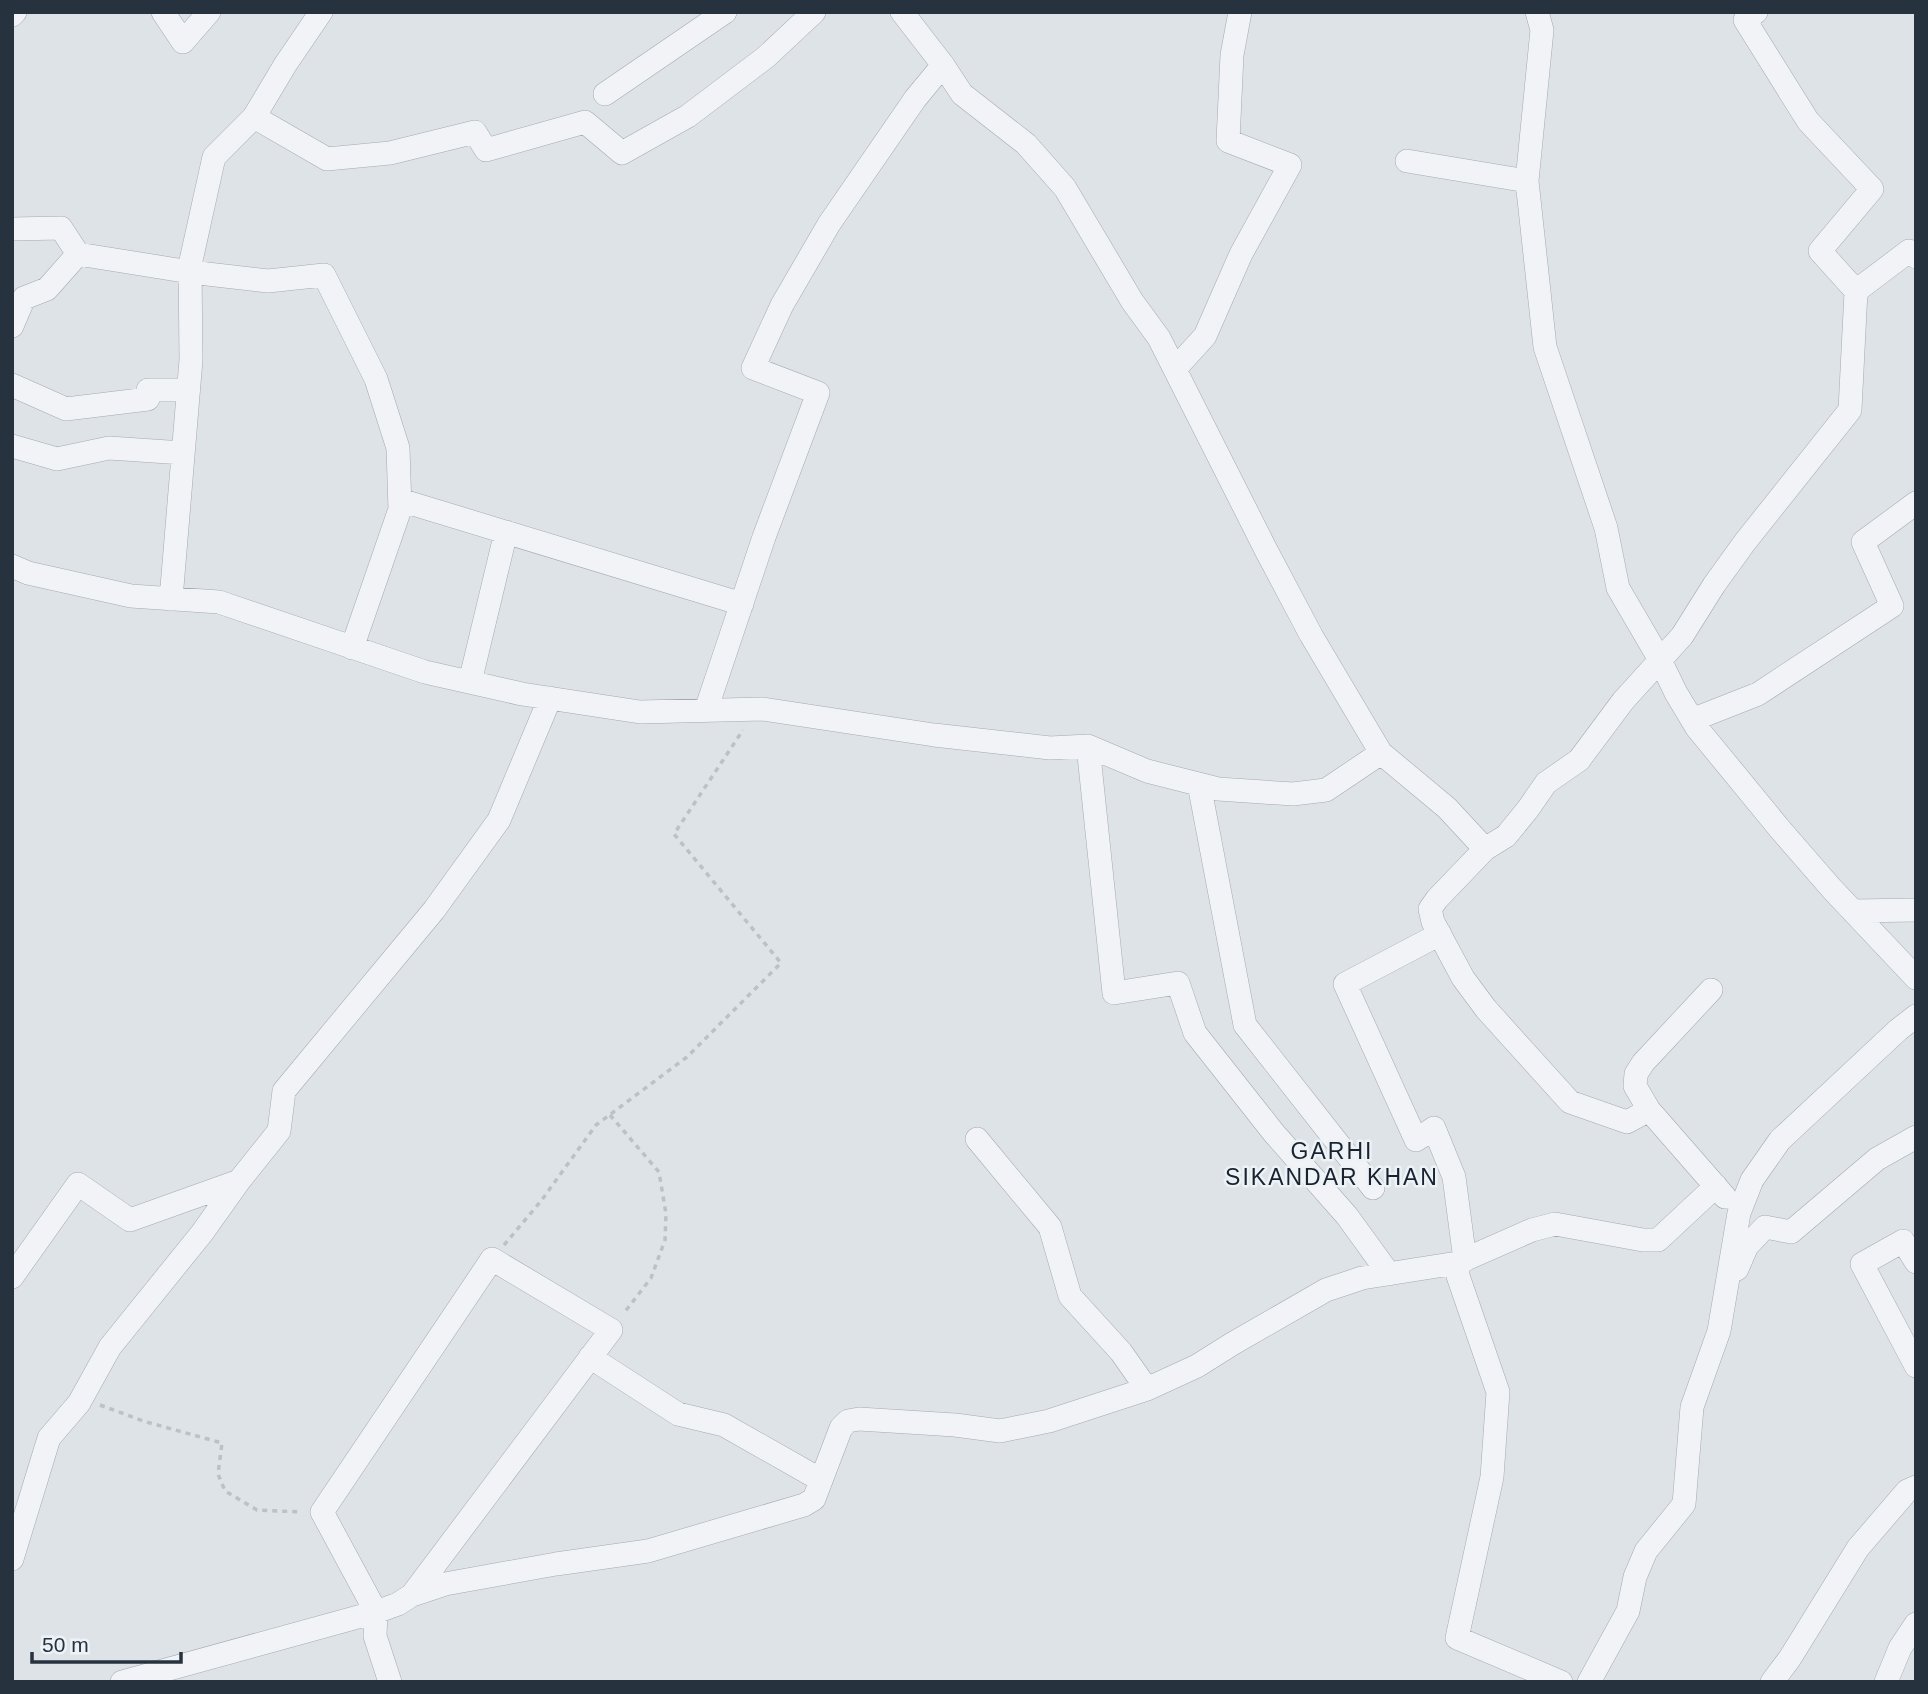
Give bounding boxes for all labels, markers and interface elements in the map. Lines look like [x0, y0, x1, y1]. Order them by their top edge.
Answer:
district label: GARHI SIKANDAR KHAN [1225, 1138, 1439, 1190]
scale bar [32, 1620, 180, 1664]
text: 50 m [42, 1633, 89, 1656]

